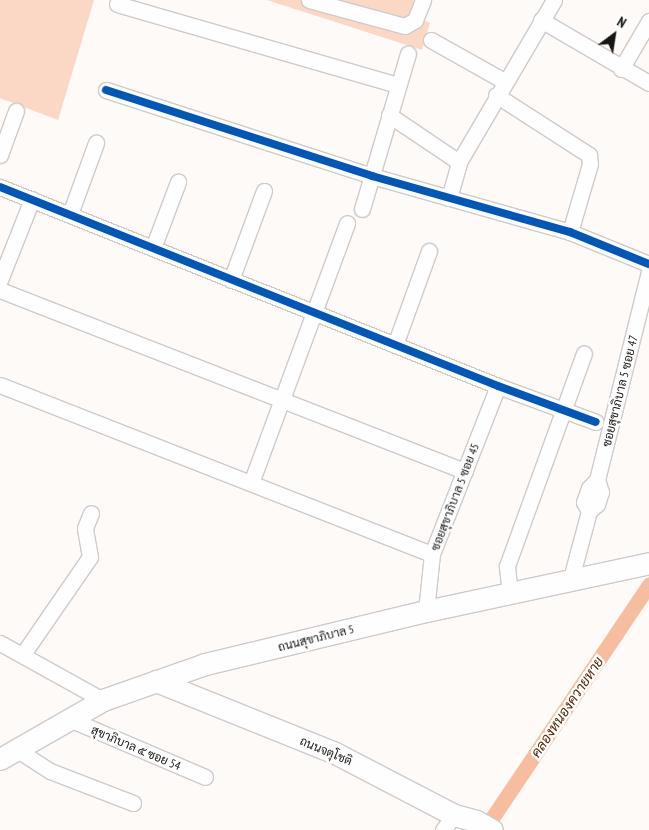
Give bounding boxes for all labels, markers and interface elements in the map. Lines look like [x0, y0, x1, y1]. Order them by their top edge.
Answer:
north arrow [589, 10, 639, 60]
text: N [614, 12, 630, 32]
street label: ซอยสุขาภิบาล 5 ซอย 47 [599, 334, 641, 448]
street label: ซอยสุขาภิบาล 5 ซอย 45 [428, 441, 482, 553]
street label: ถนนสุขาภิบาล 5 [276, 622, 356, 654]
water label: คลองหนองควายหาย [527, 654, 607, 760]
street label: สุขาภิบาล ๕ ซอย 54 [89, 723, 183, 773]
street label: ถนนจตุโชติ [298, 734, 354, 768]

